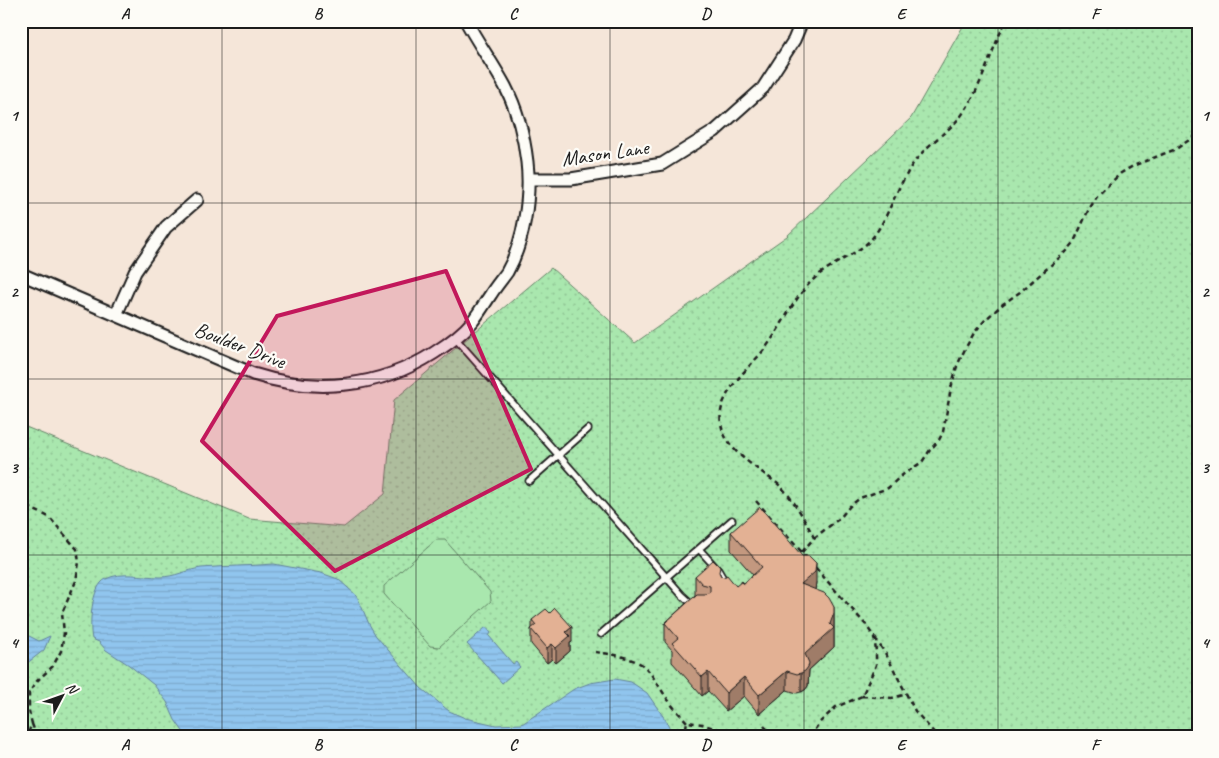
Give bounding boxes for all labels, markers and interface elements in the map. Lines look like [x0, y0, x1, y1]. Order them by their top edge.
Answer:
text: A [121, 4, 131, 24]
text: B [314, 4, 324, 24]
text: C [509, 4, 519, 24]
text: D [701, 4, 712, 24]
text: E [897, 4, 908, 24]
text: F [1091, 4, 1102, 24]
text: 1 [10, 106, 19, 126]
text: 1 [1201, 106, 1210, 126]
street label: Mason Lane [560, 134, 652, 172]
text: 2 [10, 282, 19, 302]
text: 2 [1201, 282, 1210, 302]
street label: Boulder Drive [191, 316, 290, 375]
text: 3 [10, 458, 19, 478]
text: 3 [1201, 458, 1210, 478]
text: 4 [10, 633, 19, 653]
text: 4 [1201, 633, 1210, 653]
north arrow [38, 670, 88, 720]
text: N [62, 679, 82, 698]
text: A [121, 735, 131, 755]
text: B [314, 735, 324, 755]
text: C [509, 735, 519, 755]
text: D [701, 735, 712, 755]
text: E [897, 735, 908, 755]
text: F [1091, 735, 1102, 755]

